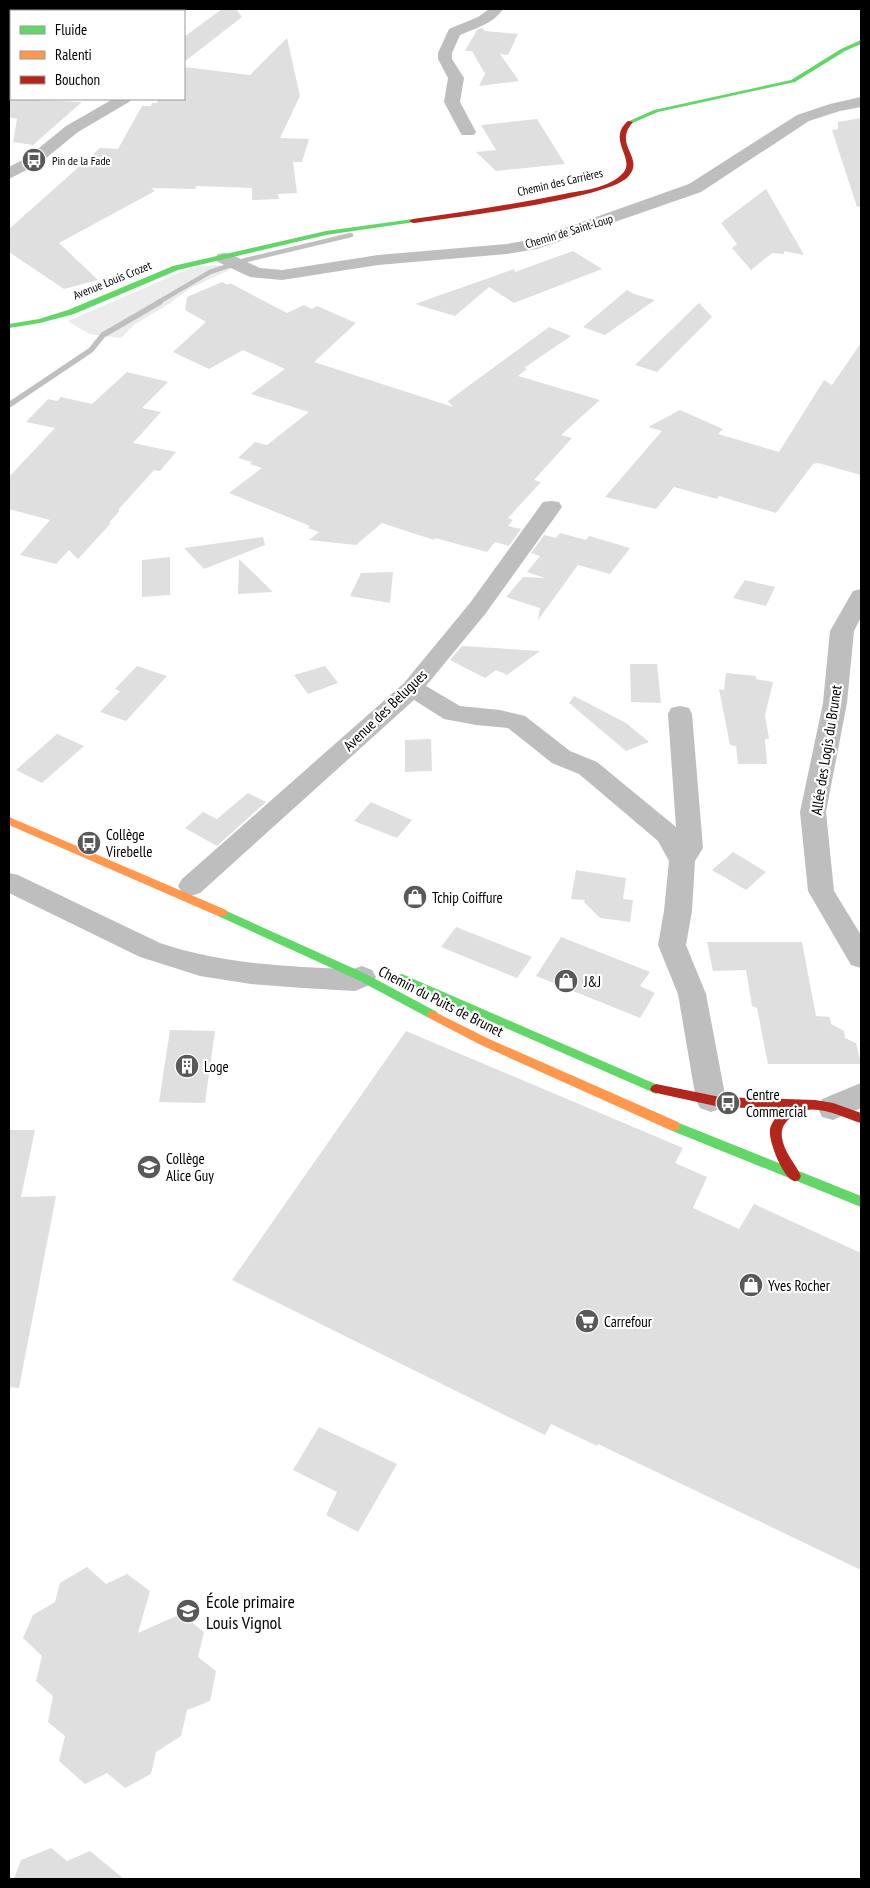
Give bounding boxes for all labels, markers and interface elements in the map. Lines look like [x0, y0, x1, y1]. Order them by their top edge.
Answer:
legend [10, 10, 185, 100]
text: Fluide [55, 20, 87, 39]
text: Ralenti [55, 45, 92, 64]
text: Bouchon [55, 70, 100, 89]
bus stop icon: Pin de la Fade [21, 147, 47, 173]
place label: Pin de la Fade [52, 153, 111, 168]
street label: Chemin des Carrières [516, 165, 604, 199]
street label: Chemin de Saint-Loup [523, 211, 615, 251]
street label: Avenue Louis Crozet [71, 257, 154, 303]
street label: Avenue des Belugues [339, 665, 431, 755]
street label: Allée des Logis du Brunet [806, 684, 846, 816]
place label: Collège Virebelle [105, 825, 152, 861]
bus stop icon: Collège Virebelle [76, 830, 102, 856]
shop icon: Tchip Coiffure [402, 884, 428, 910]
place label: Tchip Coiffure [432, 888, 503, 907]
street label: Chemin du Puits de Brunet [375, 961, 507, 1041]
shop icon: J&J [553, 968, 579, 994]
place label: J&J [583, 972, 601, 991]
building icon: Loge [174, 1053, 200, 1079]
place label: Loge [204, 1057, 229, 1076]
place label: Centre Commercial [746, 1085, 807, 1121]
bus stop icon: Centre Commercial [715, 1090, 741, 1116]
place label: Collège Alice Guy [166, 1149, 214, 1185]
school or university icon: Collège Alice Guy [136, 1154, 162, 1180]
shop icon: Yves Rocher [738, 1272, 764, 1298]
place label: Yves Rocher [768, 1276, 831, 1295]
supermarket icon: Carrefour [574, 1308, 600, 1334]
place label: Carrefour [604, 1312, 653, 1331]
place label: École primaire Louis Vignol [206, 1590, 295, 1634]
school or university icon: École primaire Louis Vignol [175, 1598, 201, 1624]

